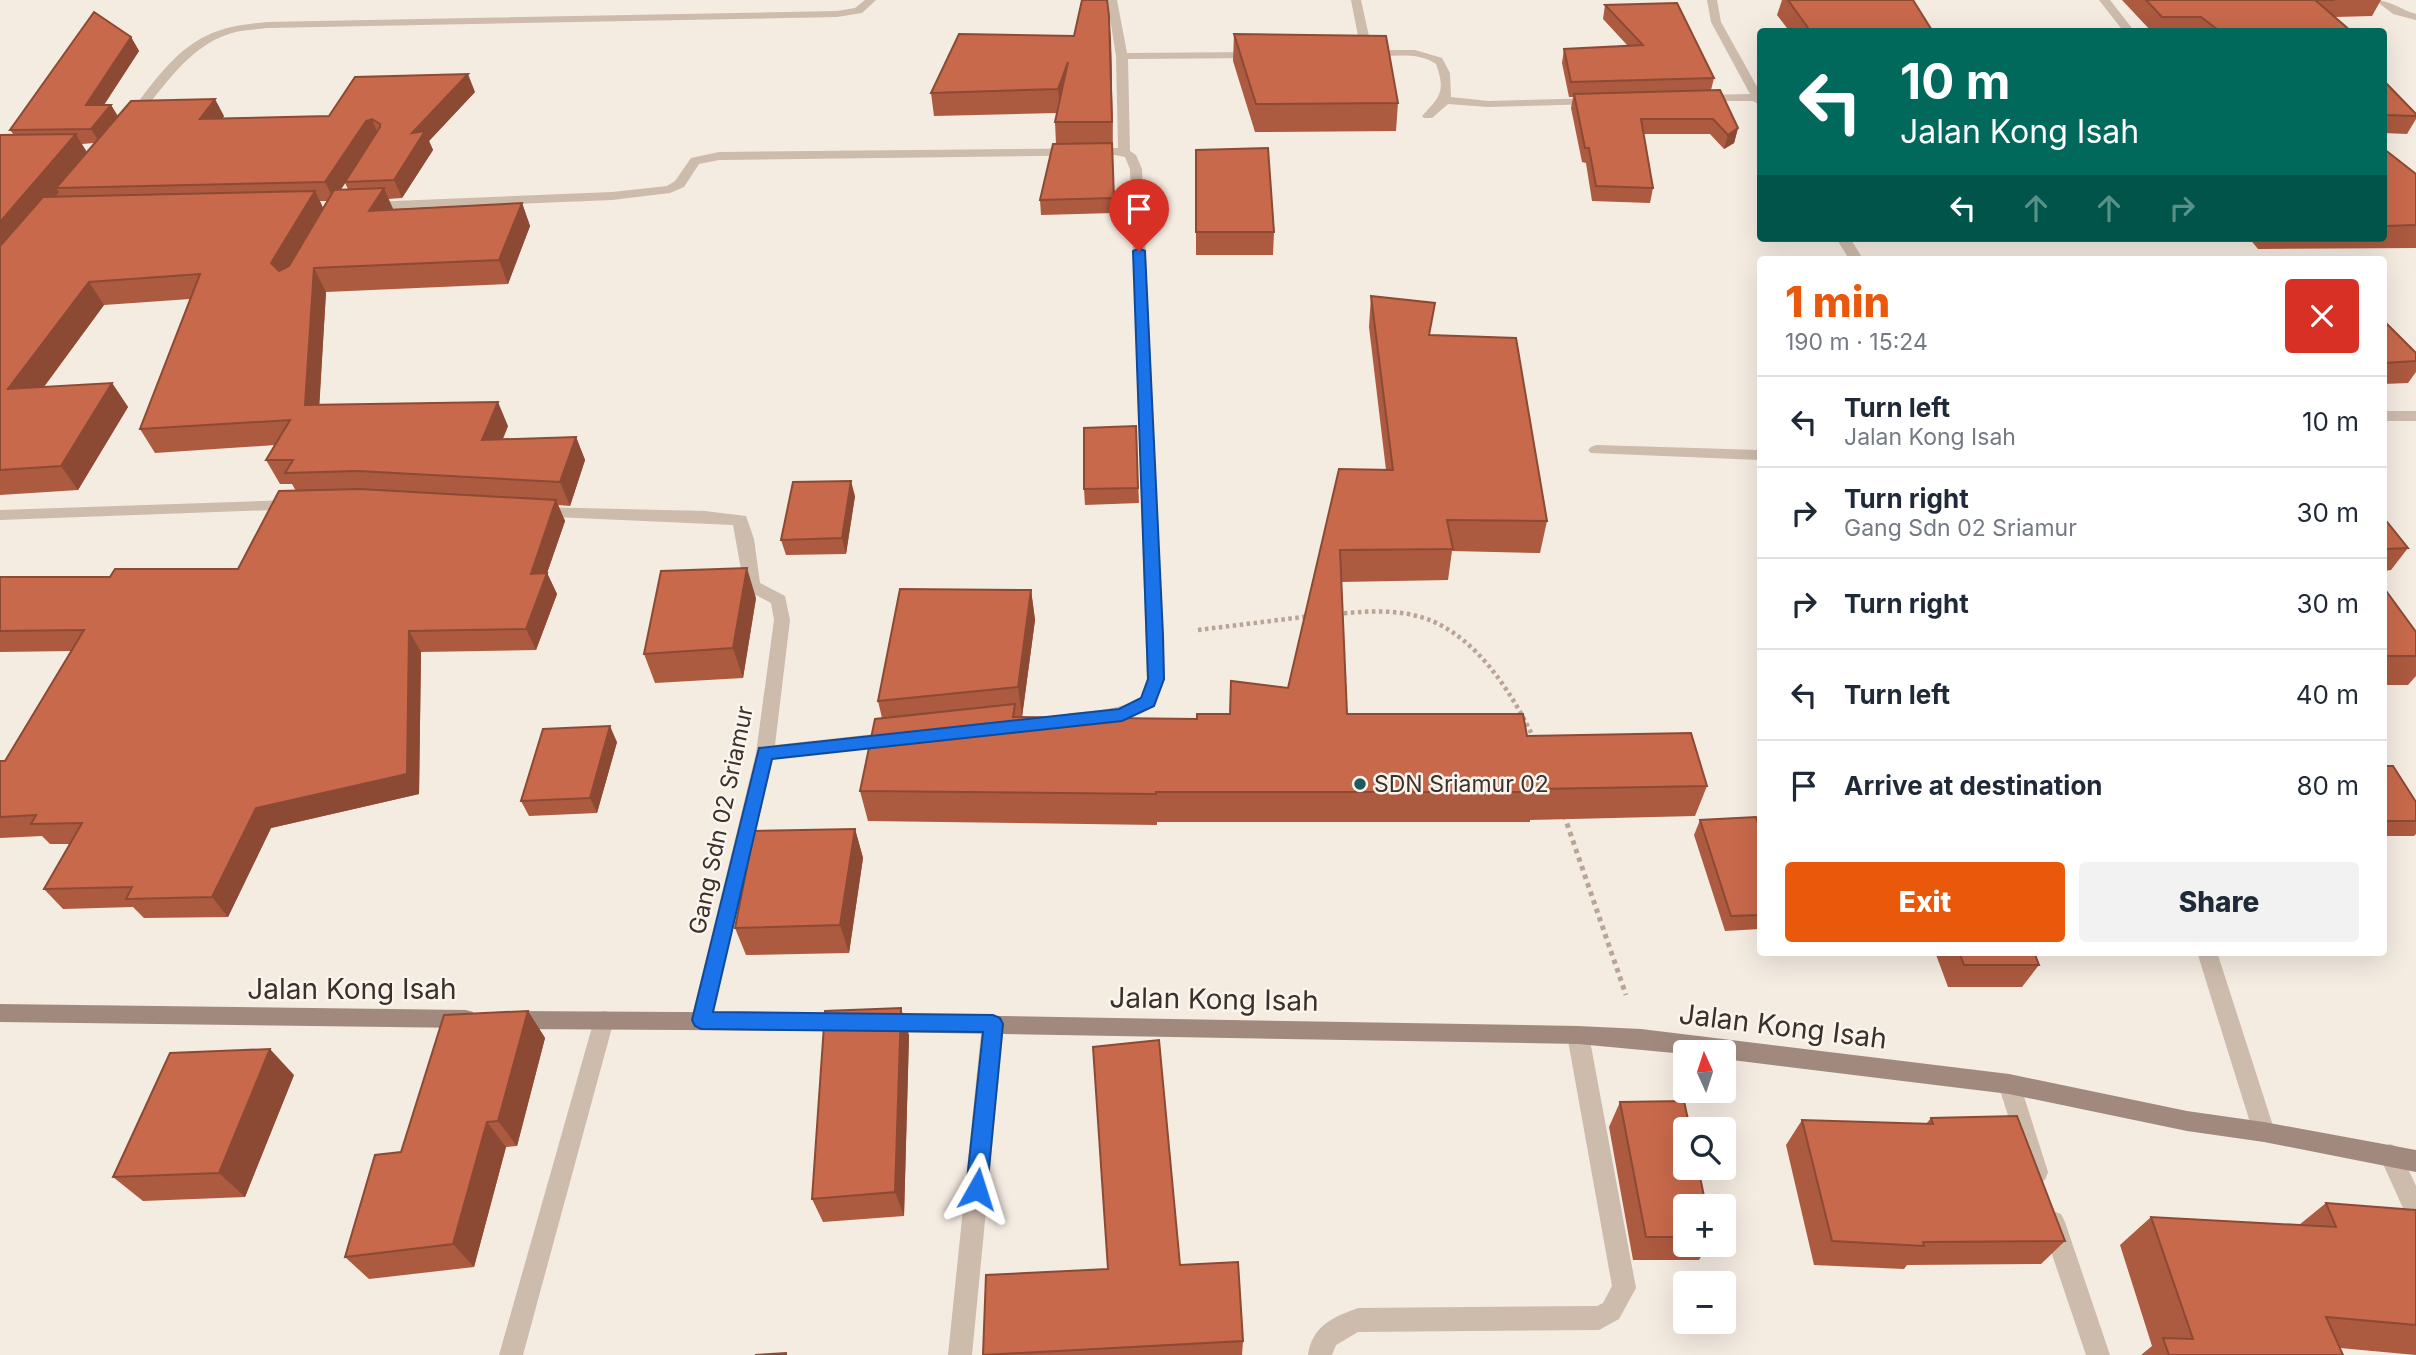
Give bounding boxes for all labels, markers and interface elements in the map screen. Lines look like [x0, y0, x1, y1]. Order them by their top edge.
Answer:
text: 10 m [1900, 52, 2011, 111]
icon: left [1785, 56, 1876, 147]
text: Jalan Kong Isah [1900, 112, 2139, 151]
pin [1109, 179, 1169, 251]
icon: left [1944, 189, 1982, 227]
icon: ahead [2017, 189, 2055, 227]
icon: ahead [2090, 189, 2128, 227]
icon: right [2163, 189, 2201, 227]
icon: arrive [1120, 190, 1158, 228]
text: 1 min [1785, 276, 1890, 327]
button: close [2285, 279, 2359, 353]
text: 190 m · 15:24 [1785, 328, 1928, 356]
text: Turn left [1844, 392, 1950, 423]
icon: left [1785, 403, 1823, 441]
text: 10 m [2302, 406, 2359, 437]
text: Jalan Kong Isah [1844, 423, 2016, 451]
text: Turn right [1844, 483, 1969, 514]
icon: right [1785, 494, 1823, 532]
text: 30 m [2296, 497, 2359, 528]
text: Gang Sdn 02 Sriamur [1844, 514, 2077, 542]
icon: right [1785, 585, 1823, 623]
text: Turn right [1844, 588, 1969, 619]
text: 30 m [2296, 588, 2359, 619]
icon: left [1785, 676, 1823, 714]
text: Turn left [1844, 679, 1950, 710]
text: 40 m [2296, 679, 2359, 710]
street label: Gang Sdn 02 Sriamur [683, 703, 759, 937]
icon: arrive [1785, 767, 1823, 805]
place label: SDN Sriamur 02 [1374, 770, 1549, 798]
text: Arrive at destination [1844, 770, 2103, 801]
text: 80 m [2296, 770, 2359, 801]
marker: SDN Sriamur 02 [1352, 776, 1368, 792]
button: Exit [1785, 862, 2065, 942]
button: Share [2079, 862, 2359, 942]
street label: Jalan Kong Isah [247, 972, 457, 1006]
street label: Jalan Kong Isah [1109, 980, 1319, 1018]
street label: Jalan Kong Isah [1677, 996, 1889, 1056]
north arrow [1673, 1040, 1736, 1102]
map controls [1673, 1040, 1736, 1334]
button: search [1673, 1117, 1736, 1180]
position arrow [940, 1152, 1014, 1226]
button: + [1673, 1194, 1736, 1257]
button: − [1673, 1271, 1736, 1334]

